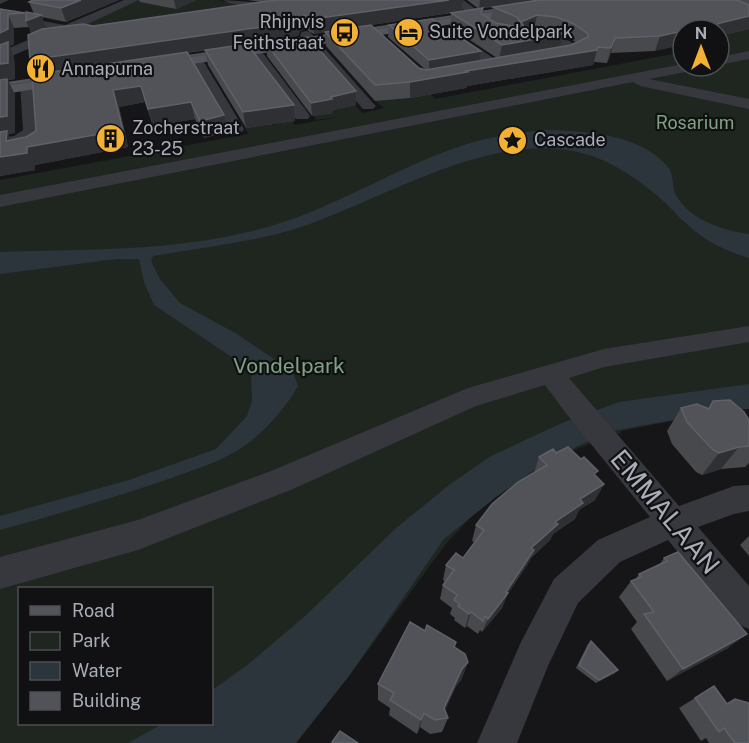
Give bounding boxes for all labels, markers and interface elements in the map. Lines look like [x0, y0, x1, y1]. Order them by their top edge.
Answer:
place label: Rhijnvis Feithstraat [233, 11, 324, 53]
bus stop icon: Rhijnvis Feithstraat [329, 16, 361, 48]
hotel icon: Suite Vondelpark [392, 16, 424, 48]
north arrow [671, 18, 731, 78]
place label: Suite Vondelpark [429, 21, 573, 42]
text: N [695, 24, 707, 43]
restaurant icon: Annapurna [24, 53, 56, 85]
place label: Annapurna [61, 58, 153, 79]
park label: Rosarium [656, 112, 734, 133]
place label: Zocherstraat 23-25 [132, 117, 240, 159]
building icon: Zocherstraat 23-25 [95, 122, 127, 154]
place icon: Cascade [497, 124, 529, 156]
place label: Cascade [534, 129, 606, 150]
park label: Vondelpark [233, 353, 345, 378]
street label: EMMALAAN [604, 443, 726, 580]
legend [18, 587, 213, 725]
text: Road [72, 600, 115, 621]
text: Park [72, 630, 110, 651]
text: Water [72, 660, 122, 681]
text: Building [72, 690, 141, 711]

